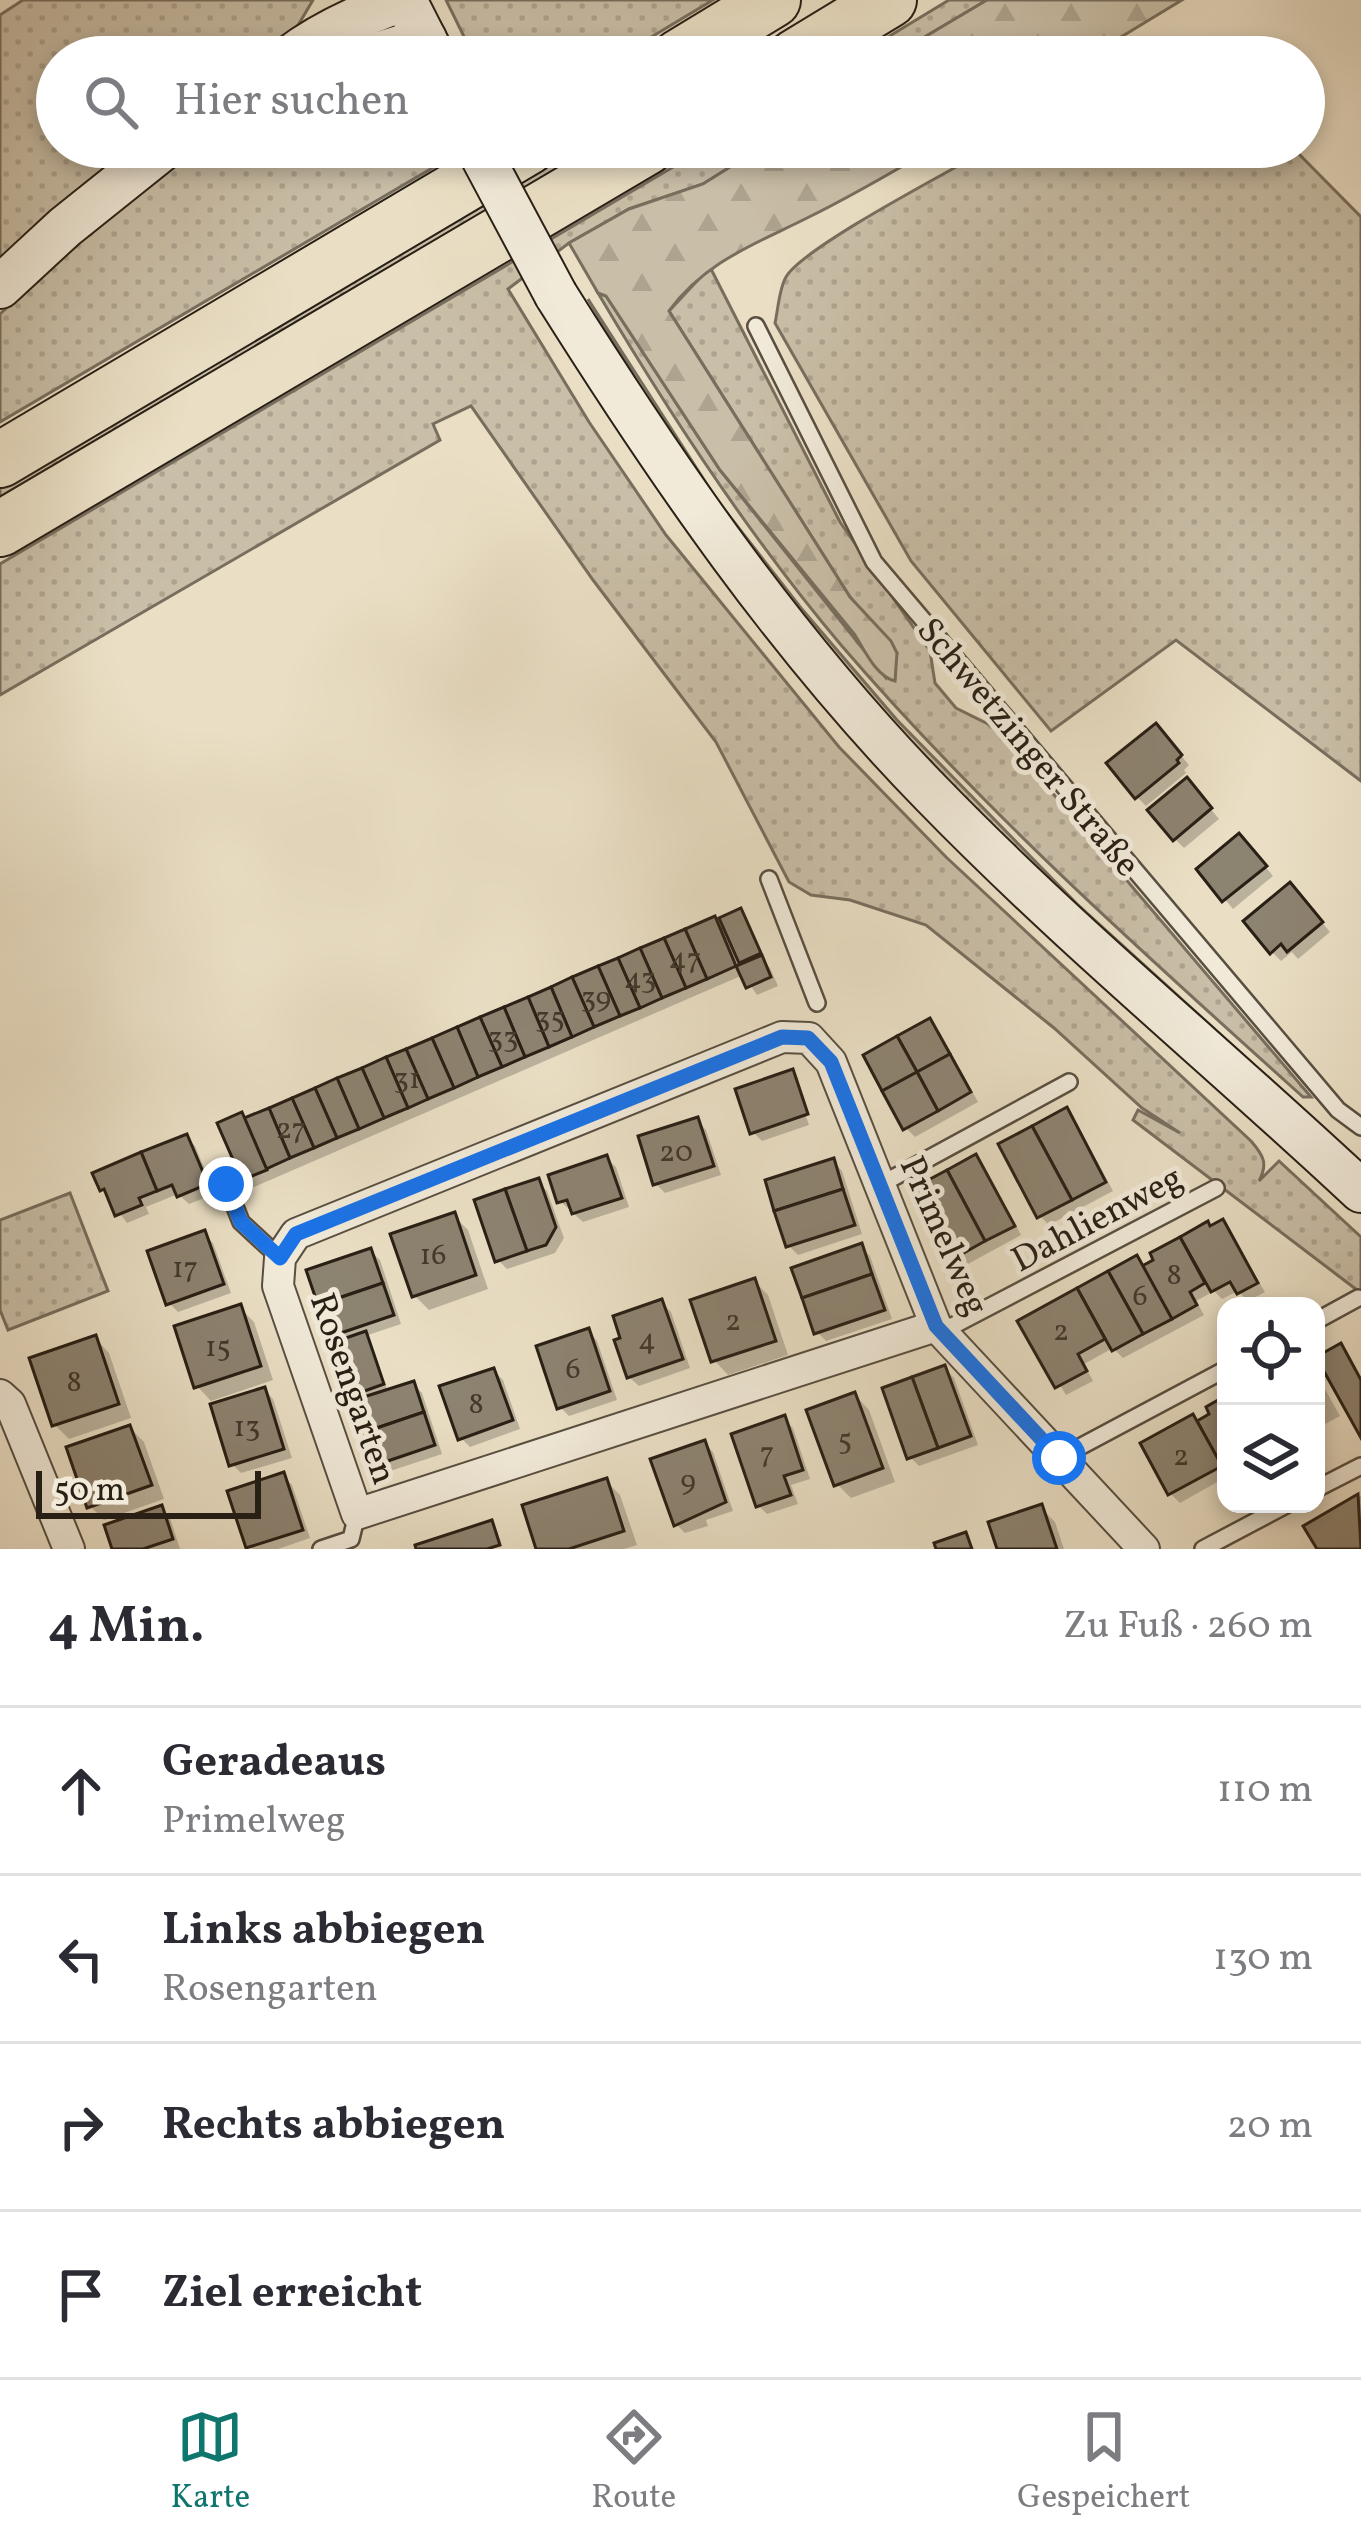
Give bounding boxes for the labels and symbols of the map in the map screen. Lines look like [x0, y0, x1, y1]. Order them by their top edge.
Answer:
street label: Schwetzinger Straße [903, 608, 1150, 889]
house number: 47 [669, 939, 701, 981]
house number: 43 [624, 959, 656, 1001]
house number: 39 [581, 978, 611, 1020]
house number: 35 [535, 998, 565, 1040]
house number: 33 [488, 1018, 518, 1060]
house number: 31 [393, 1059, 421, 1101]
house number: 27 [276, 1109, 306, 1151]
house number: 20 [659, 1132, 693, 1174]
street label: Primelweg [885, 1149, 1000, 1324]
street label: Dahlienweg [1003, 1154, 1192, 1287]
route end [199, 1157, 253, 1211]
house number: 16 [420, 1235, 446, 1277]
house number: 17 [172, 1248, 198, 1290]
house number: 8 [1166, 1255, 1182, 1297]
house number: 6 [1132, 1276, 1148, 1318]
street label: Rosengarten [295, 1287, 407, 1492]
house number: 2 [725, 1301, 741, 1343]
house number: 2 [1053, 1311, 1069, 1353]
house number: 4 [638, 1320, 656, 1362]
house number: 15 [205, 1327, 231, 1369]
house number: 6 [565, 1349, 581, 1391]
house number: 8 [66, 1362, 82, 1404]
house number: 8 [468, 1384, 484, 1426]
house number: 13 [233, 1407, 261, 1449]
house number: 5 [838, 1420, 852, 1462]
route start [1032, 1431, 1086, 1485]
house number: 7 [760, 1433, 774, 1475]
house number: 2 [1173, 1436, 1189, 1478]
house number: 9 [680, 1461, 696, 1503]
scale bar [36, 1465, 261, 1518]

